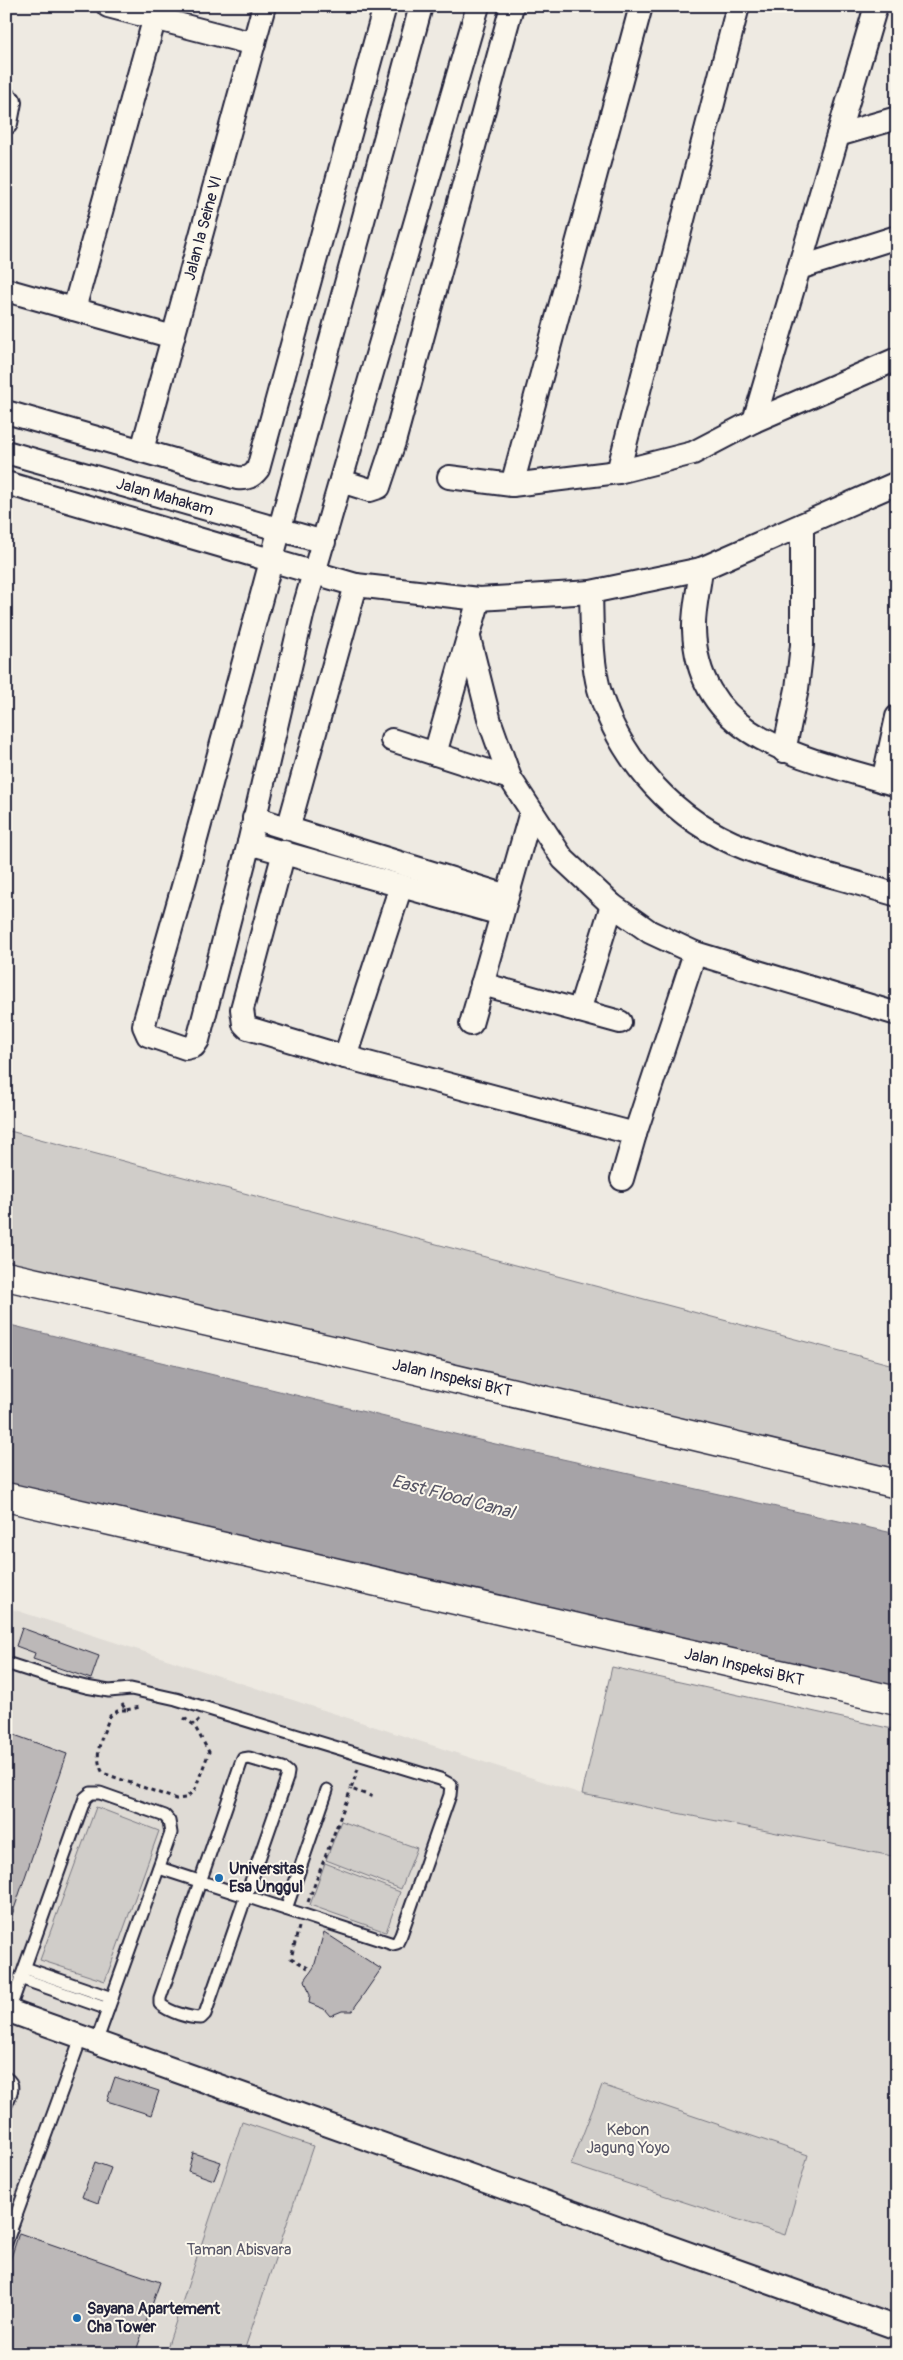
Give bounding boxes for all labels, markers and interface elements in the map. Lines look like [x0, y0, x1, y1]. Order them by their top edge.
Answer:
street label: Jalan la Seine VI [179, 173, 227, 283]
street label: Jalan Mahakam [114, 474, 216, 520]
street label: Jalan Inspeksi BKT [390, 1355, 514, 1401]
water label: East Flood Canal [389, 1470, 518, 1525]
street label: Jalan Inspeksi BKT [682, 1644, 806, 1690]
place label: Universitas Esa Unggul [229, 1859, 305, 1897]
marker: Universitas Esa Unggul [213, 1872, 225, 1884]
park label: Kebon Jagung Yoyo [586, 2120, 670, 2158]
park label: Taman Abisvara [186, 2240, 292, 2260]
place label: Sayana Apartement Cha Tower [87, 2299, 220, 2337]
marker: Sayana Apartement Cha Tower [71, 2312, 83, 2324]

